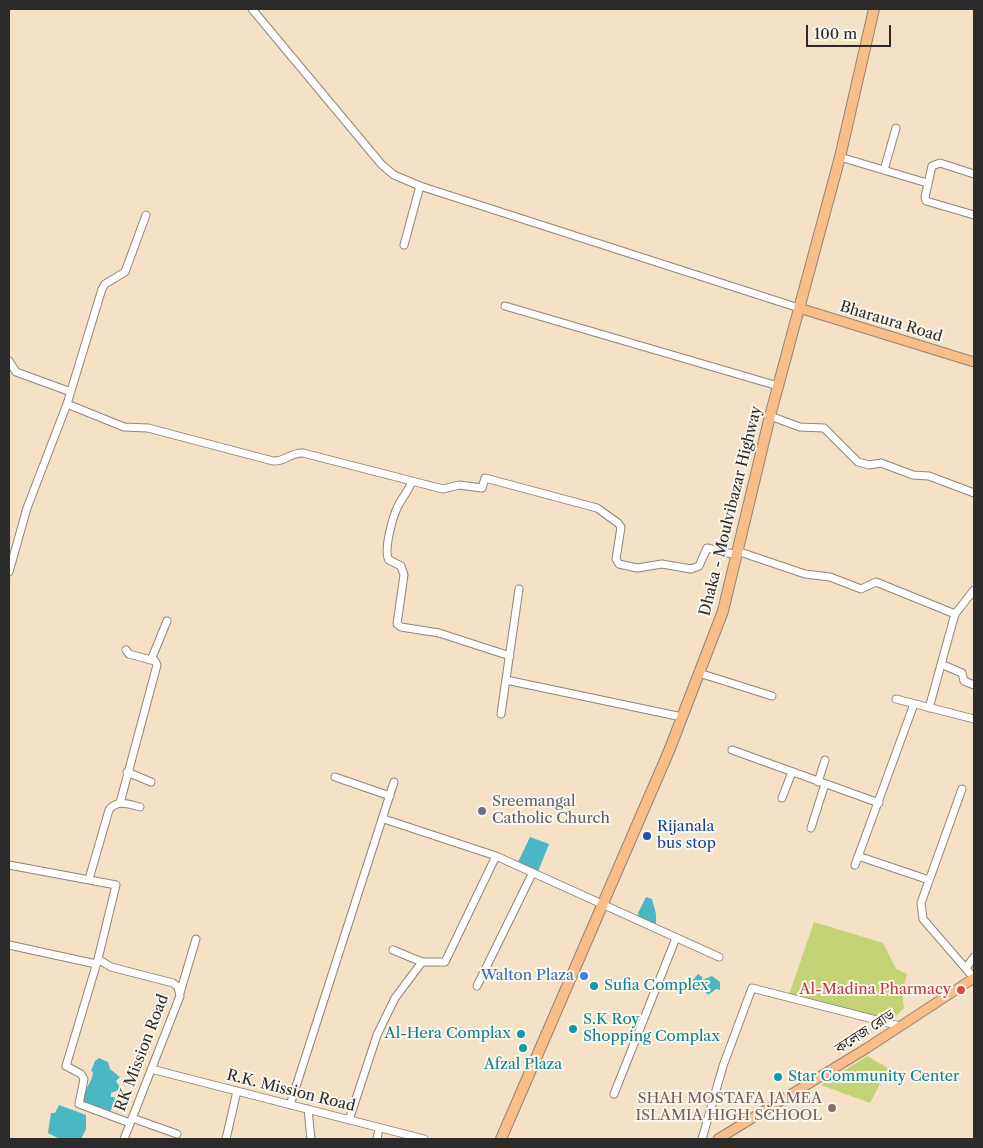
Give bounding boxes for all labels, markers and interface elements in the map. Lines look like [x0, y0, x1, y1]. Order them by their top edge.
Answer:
scale bar [808, 15, 893, 47]
text: 100 m [814, 24, 857, 43]
street label: Bharaura Road [838, 298, 944, 346]
street label: Dhaka - Moulvibazar Highway [696, 404, 766, 618]
place label: Sreemangal Catholic Church [492, 793, 610, 828]
marker: Sreemangal Catholic Church [476, 805, 488, 817]
place label: Rijanala bus stop [657, 818, 716, 853]
marker: Rijanala bus stop [641, 830, 653, 842]
place label: Walton Plaza [481, 967, 574, 985]
marker: Walton Plaza [578, 970, 590, 982]
place label: Sufia Complex [604, 977, 709, 995]
marker: Sufia Complex [588, 980, 600, 992]
place label: Al-Madina Pharmacy [799, 981, 951, 999]
marker: Al-Madina Pharmacy [955, 984, 967, 996]
street label: RK Mission Road [111, 992, 173, 1114]
street label: কলেজ রোড [832, 1006, 898, 1058]
place label: S.K Roy Shopping Complax [583, 1011, 720, 1046]
marker: S.K Roy Shopping Complax [567, 1023, 579, 1035]
place label: Al-Hera Complax [385, 1025, 511, 1043]
marker: Al-Hera Complax [515, 1028, 527, 1040]
marker: Afzal Plaza [517, 1042, 529, 1054]
place label: Afzal Plaza [484, 1056, 562, 1074]
street label: R.K. Mission Road [225, 1066, 357, 1116]
place label: Star Community Center [788, 1068, 959, 1086]
marker: Star Community Center [772, 1071, 784, 1083]
place label: SHAH MOSTAFA JAMEA ISLAMIA HIGH SCHOOL [635, 1090, 822, 1125]
marker: SHAH MOSTAFA JAMEA ISLAMIA HIGH SCHOOL [826, 1102, 838, 1114]

